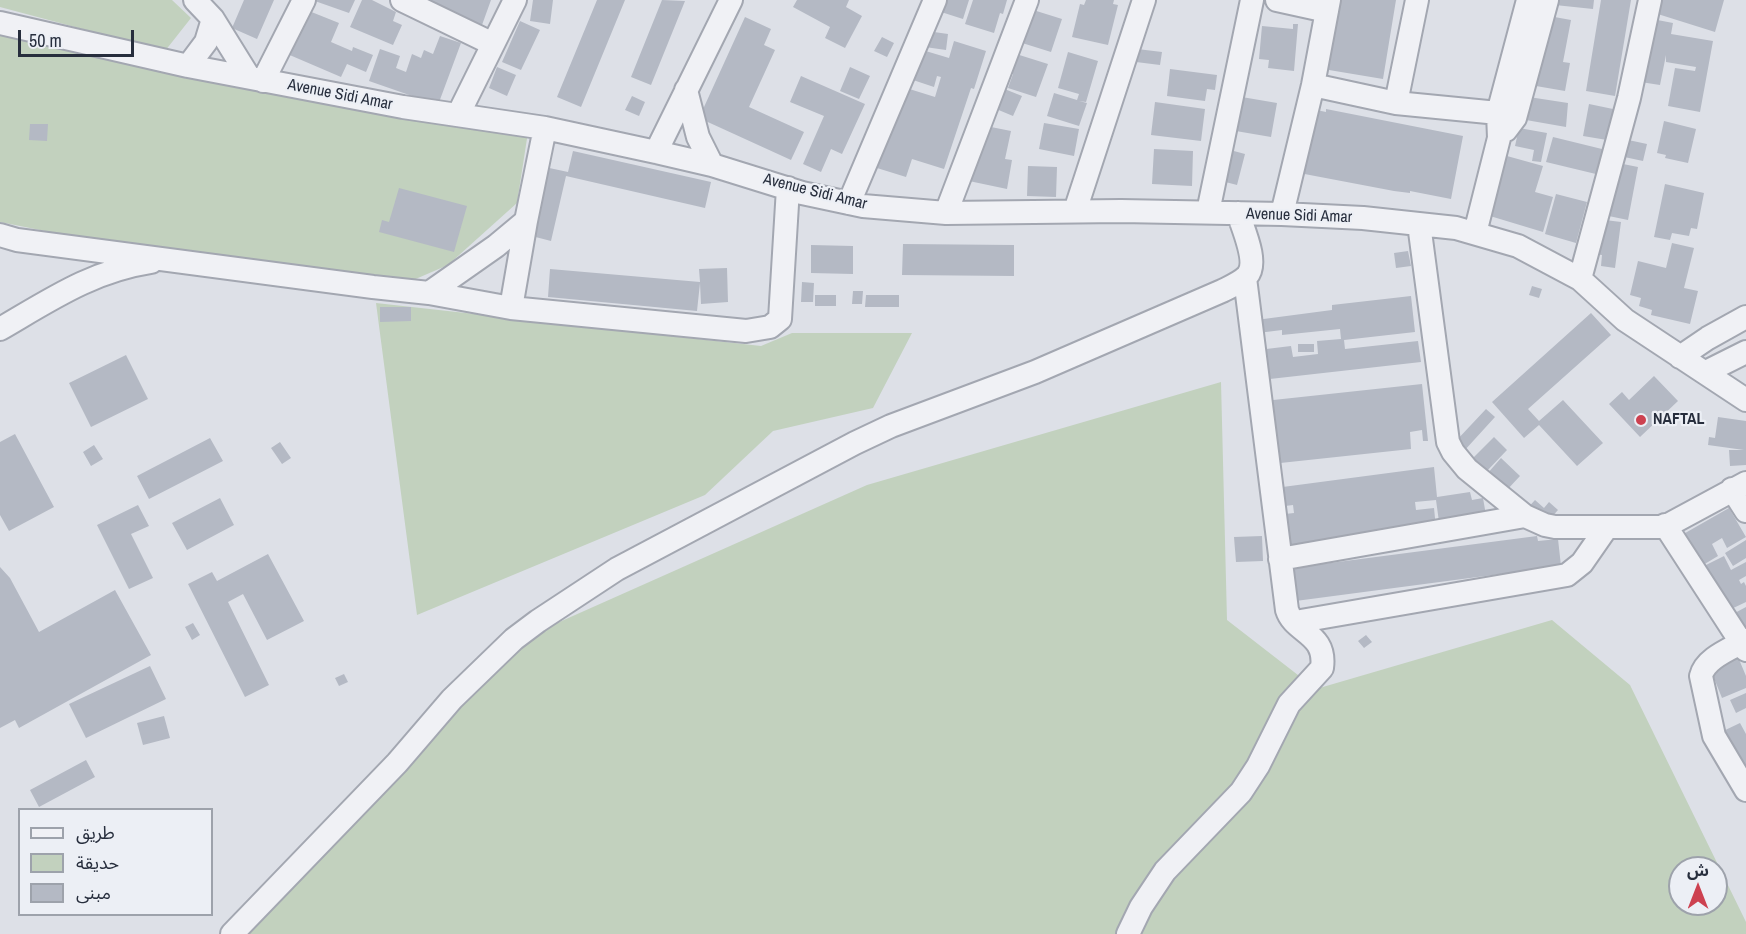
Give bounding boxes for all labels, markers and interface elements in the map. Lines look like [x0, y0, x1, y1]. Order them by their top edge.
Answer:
scale bar [21, 18, 136, 56]
text: 50 m [29, 28, 62, 53]
street label: Avenue Sidi Amar [286, 75, 394, 115]
street label: Avenue Sidi Amar [761, 170, 869, 214]
street label: Avenue Sidi Amar [1246, 205, 1352, 227]
place label: NAFTAL [1653, 410, 1705, 430]
marker: NAFTAL [1634, 413, 1648, 427]
legend [18, 808, 213, 916]
text: طريق [76, 820, 115, 845]
text: حديقة [76, 850, 119, 875]
north arrow [1668, 856, 1728, 916]
text: ش [1687, 859, 1709, 881]
text: مبنى [76, 880, 111, 905]

